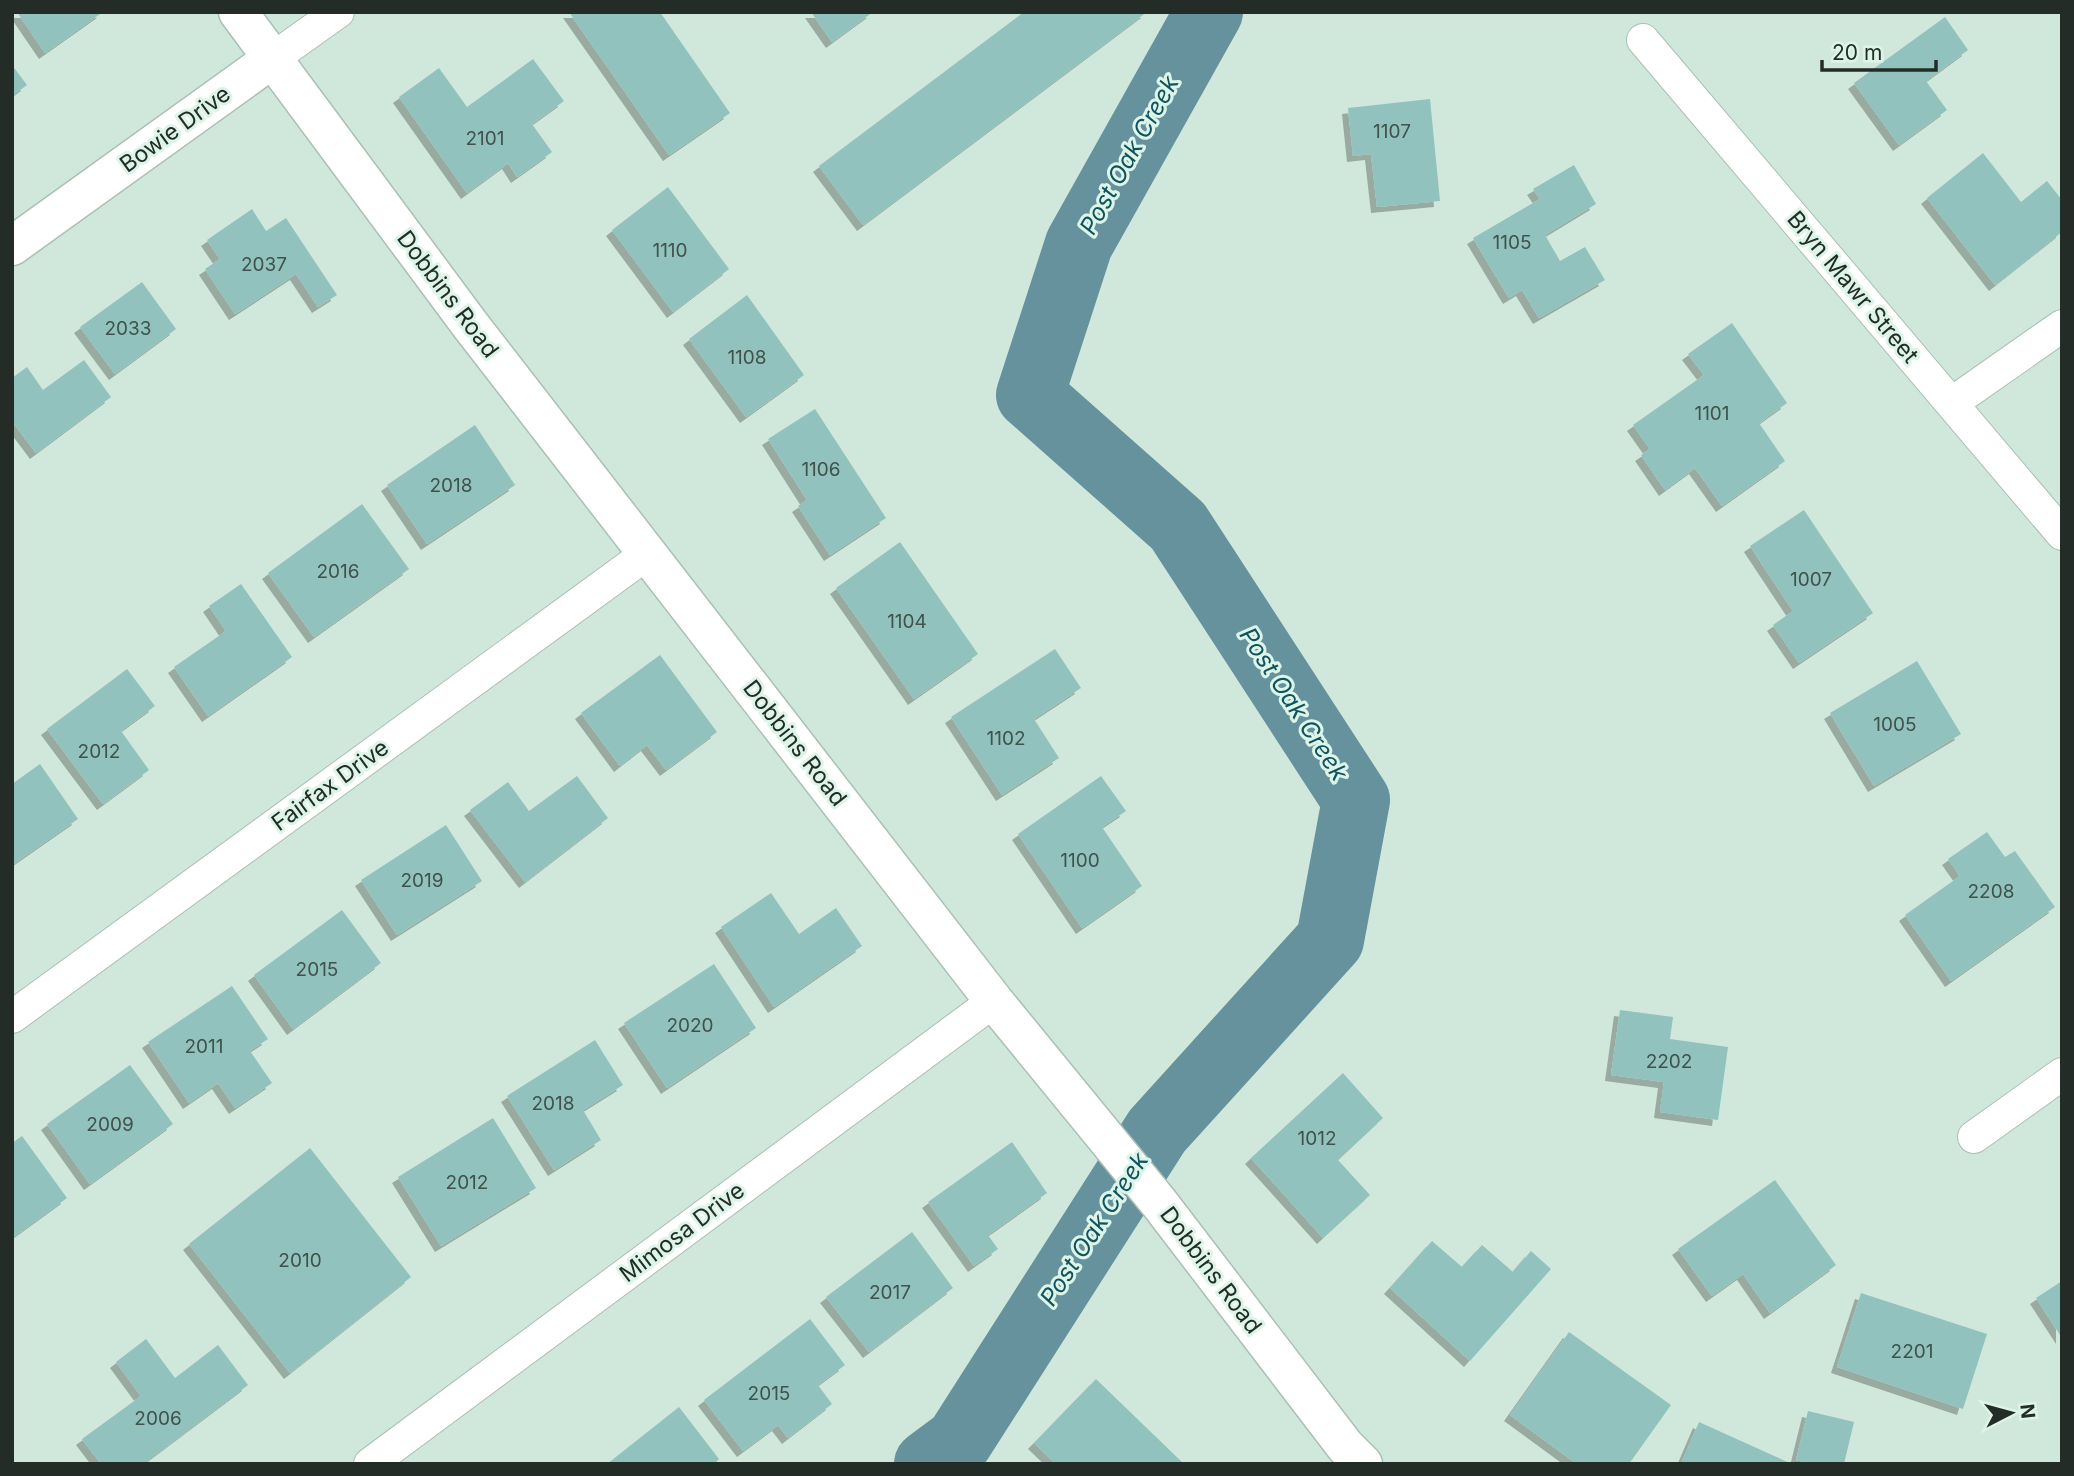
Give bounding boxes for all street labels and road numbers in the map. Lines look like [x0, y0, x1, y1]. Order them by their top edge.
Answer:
street label: Bowie Drive [114, 80, 236, 178]
street label: Bryn Mawr Street [1781, 205, 1925, 369]
street label: Dobbins Road [391, 225, 505, 363]
street label: Dobbins Road [737, 675, 853, 811]
street label: Fairfax Drive [266, 733, 394, 837]
street label: Mimosa Drive [614, 1176, 750, 1288]
street label: Dobbins Road [1154, 1201, 1268, 1339]

